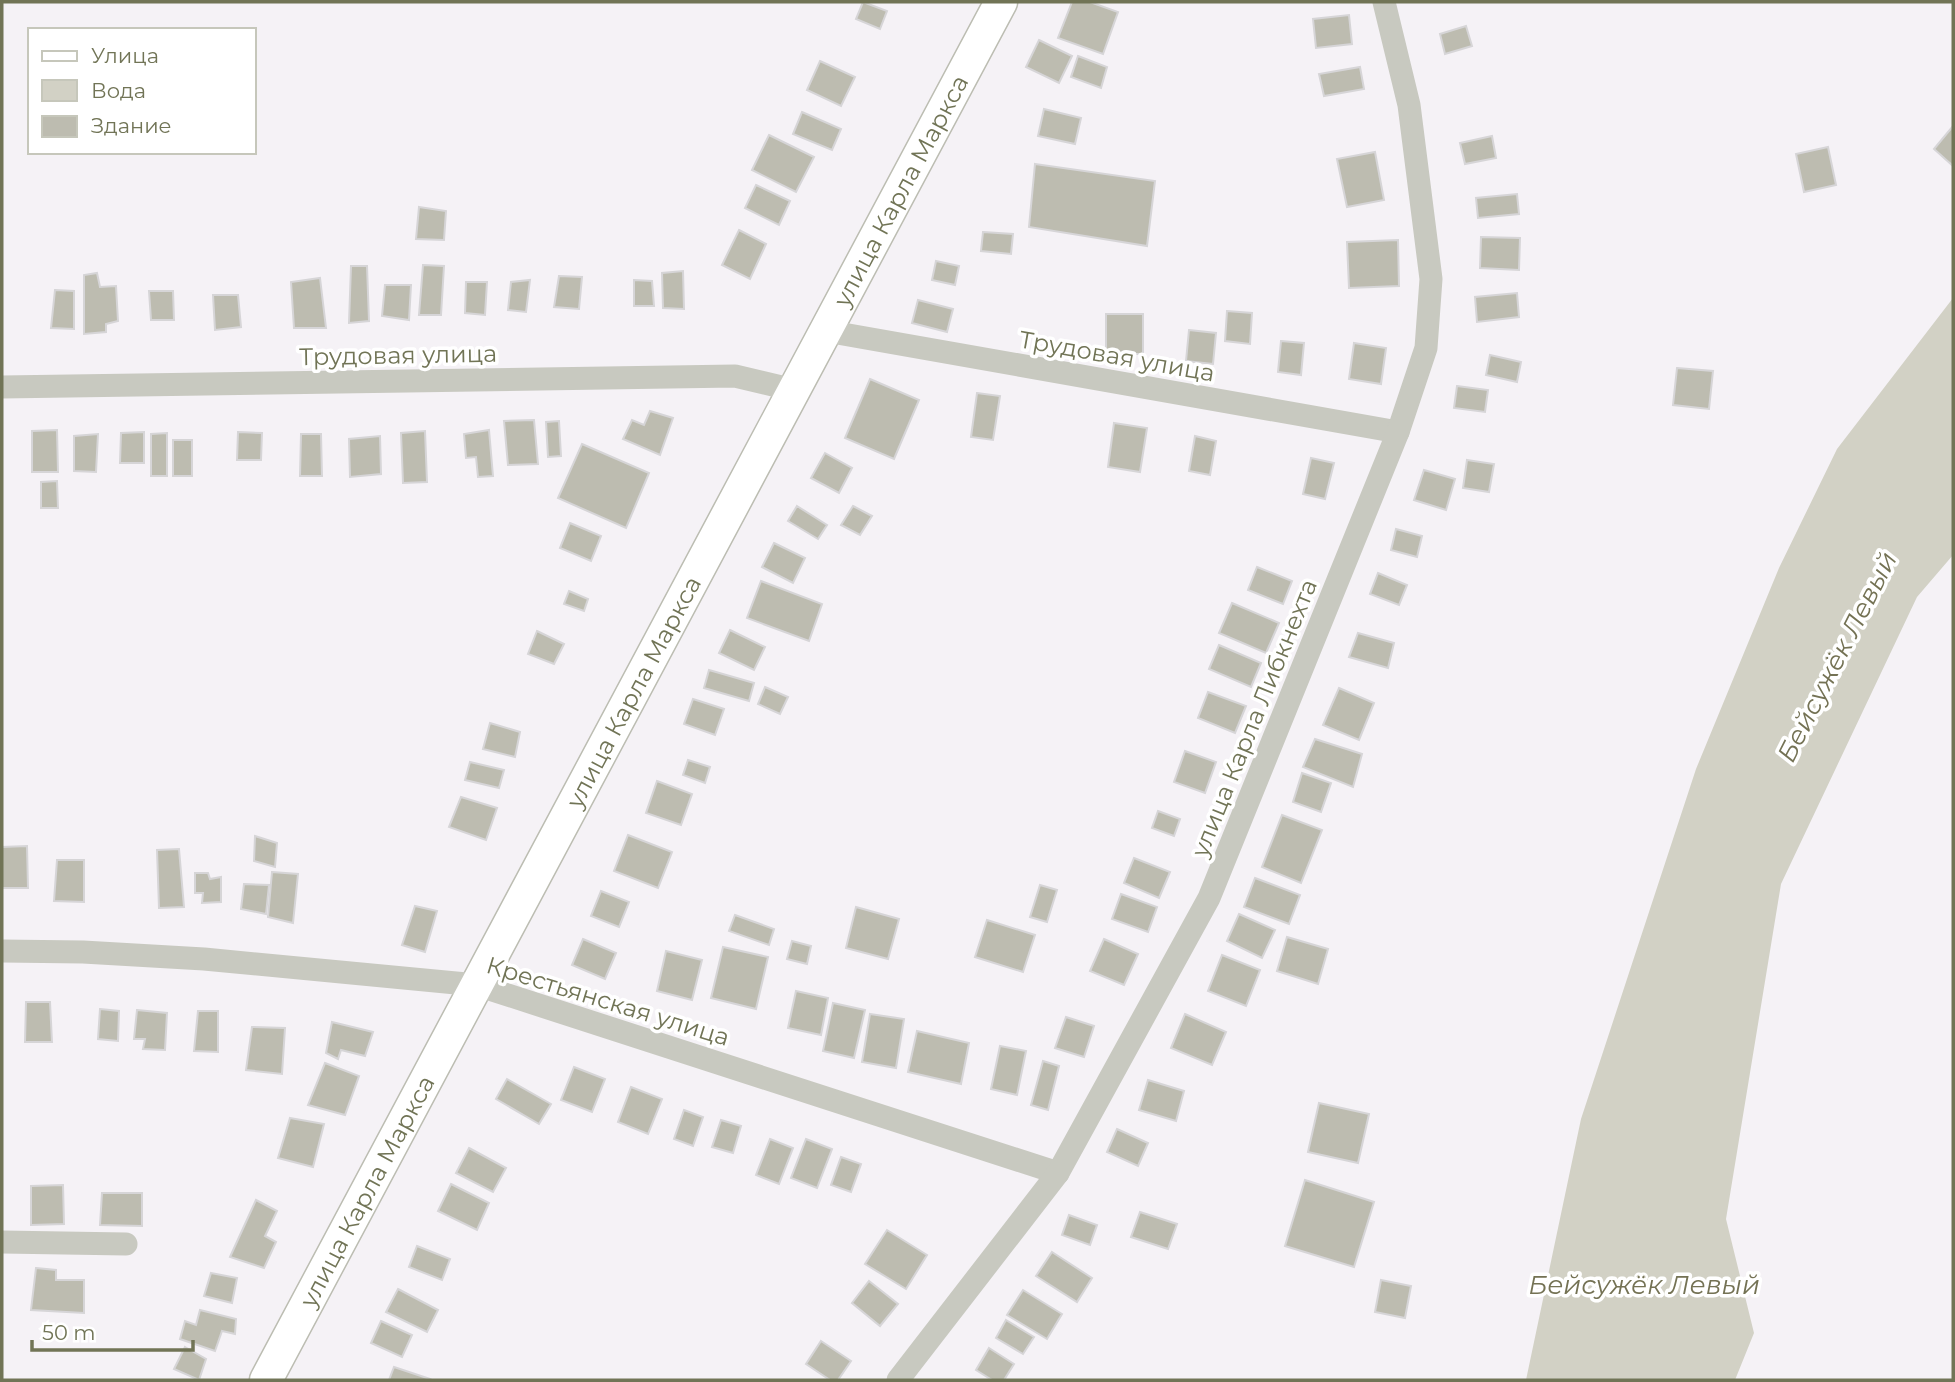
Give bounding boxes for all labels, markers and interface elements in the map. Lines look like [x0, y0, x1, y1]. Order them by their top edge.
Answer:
legend [28, 28, 256, 154]
text: Улица [91, 43, 159, 68]
street label: улица Карла Маркса [826, 70, 974, 312]
text: Вода [91, 78, 146, 103]
text: Здание [91, 113, 172, 138]
street label: Трудовая улица [1017, 325, 1217, 387]
street label: Трудовая улица [299, 339, 497, 371]
water label: Бейсужёк Левый [1770, 547, 1904, 767]
street label: улица Карла Маркса [559, 571, 707, 813]
street label: улица Карла Либкнехта [1185, 575, 1323, 862]
street label: Крестьянская улица [483, 950, 733, 1052]
street label: улица Карла Маркса [293, 1070, 440, 1313]
water label: Бейсужёк Левый [1528, 1269, 1760, 1301]
scale bar [32, 1308, 192, 1352]
text: 50 m [42, 1320, 96, 1345]

